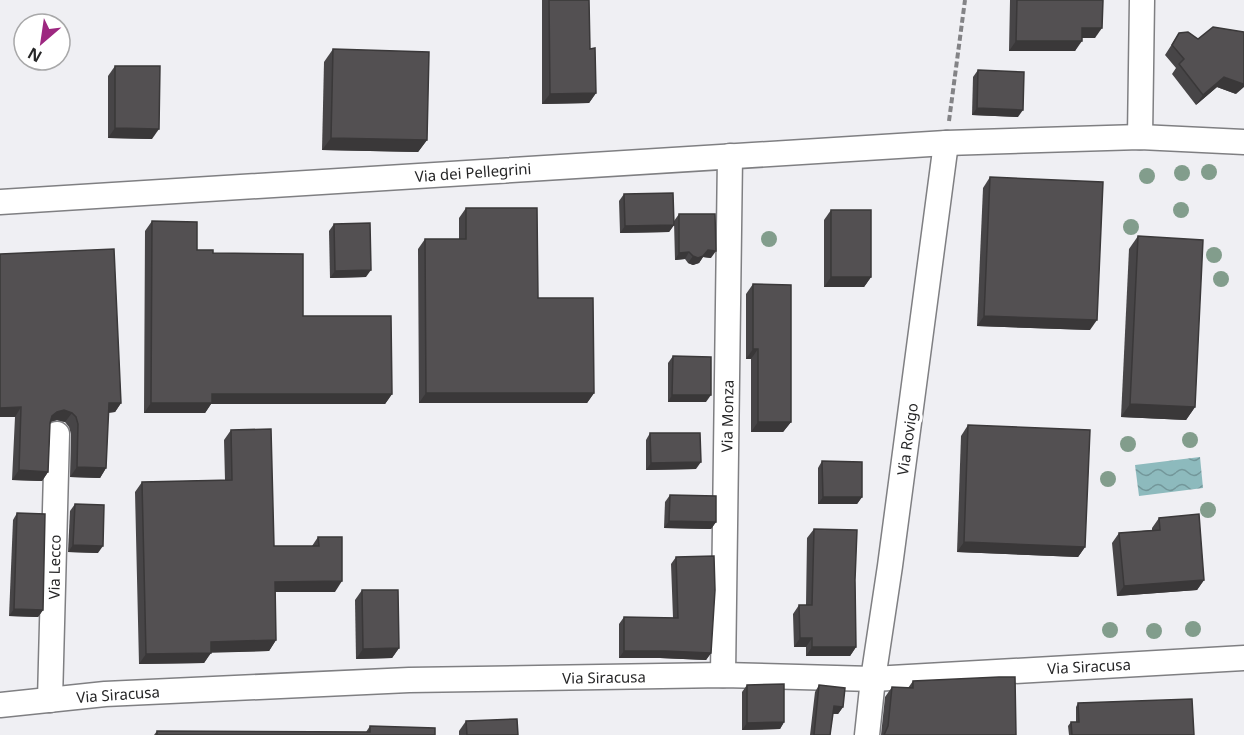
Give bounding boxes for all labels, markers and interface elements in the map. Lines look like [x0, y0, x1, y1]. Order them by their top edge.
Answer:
north arrow [12, 12, 72, 72]
text: N [24, 42, 46, 68]
street label: Via dei Pellegrini [414, 158, 532, 186]
street label: Via Monza [716, 380, 738, 452]
street label: Via Rovigo [892, 401, 922, 477]
street label: Via Lecco [43, 534, 65, 600]
street label: Via Siracusa [1047, 654, 1131, 678]
street label: Via Siracusa [562, 666, 646, 688]
street label: Via Siracusa [76, 681, 160, 707]

